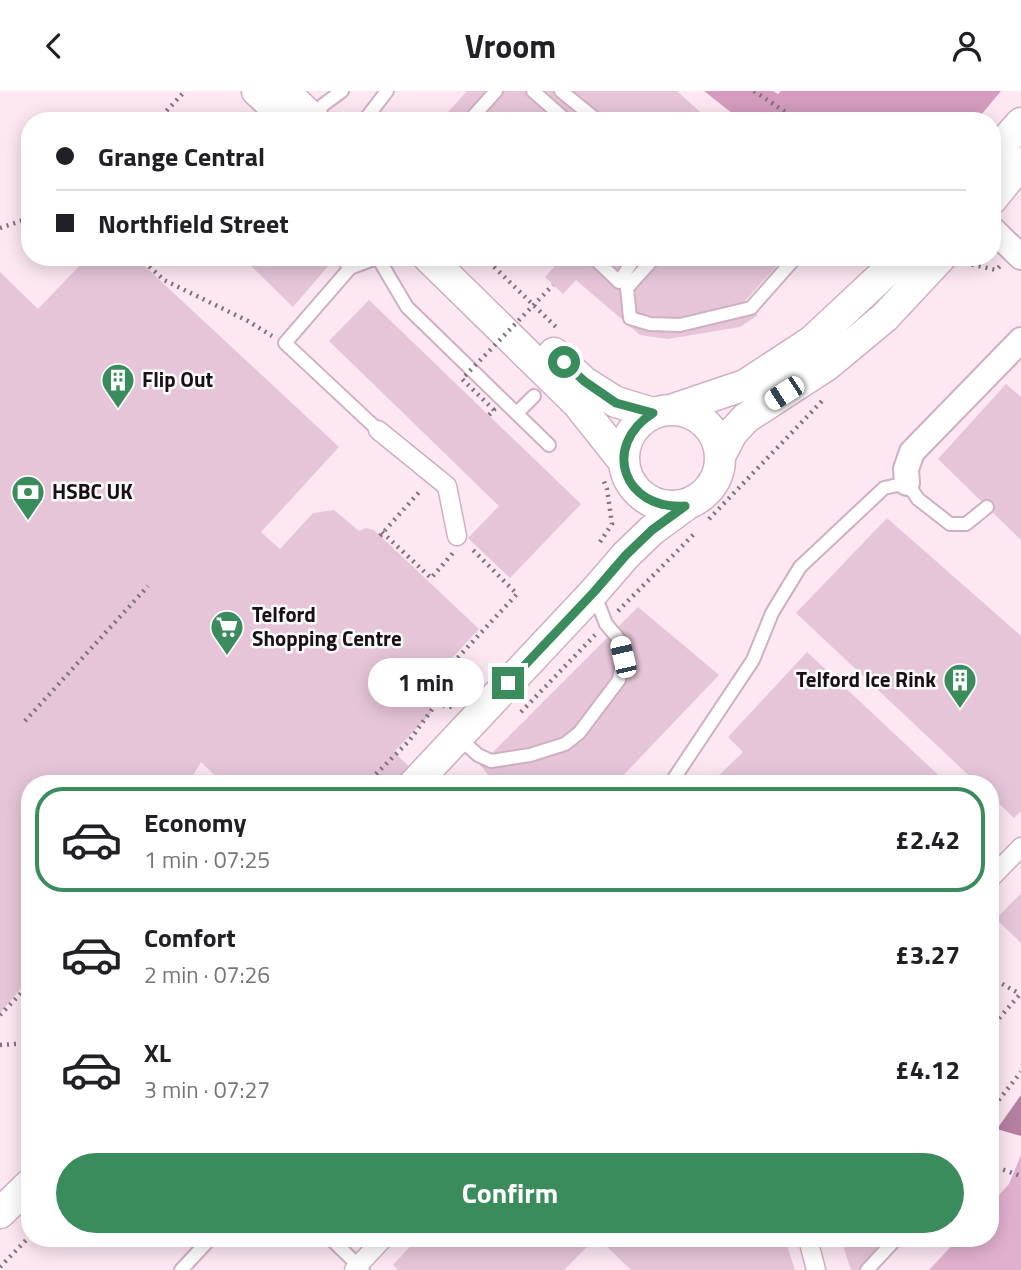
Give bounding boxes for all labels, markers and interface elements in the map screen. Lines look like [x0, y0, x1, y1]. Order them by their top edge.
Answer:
text: Vroom [465, 22, 556, 70]
icon: back [35, 27, 73, 65]
icon: person [948, 27, 986, 65]
text: Grange Central [98, 137, 265, 176]
text: Northfield Street [98, 204, 289, 243]
route start [548, 346, 580, 378]
building icon: Flip Out [99, 361, 137, 410]
place label: Flip Out [142, 363, 214, 395]
car [761, 373, 808, 413]
bank icon: HSBC UK [9, 473, 47, 522]
place label: HSBC UK [52, 475, 133, 507]
place label: Telford Shopping Centre [252, 598, 402, 654]
supermarket icon: Telford Shopping Centre [208, 608, 246, 657]
car [609, 634, 638, 680]
callout: 1 min [368, 659, 484, 707]
building icon: Telford Ice Rink [941, 661, 979, 710]
place label: Telford Ice Rink [796, 663, 936, 695]
text: 1 min [398, 665, 454, 700]
route end [492, 667, 524, 699]
text: Economy [144, 803, 246, 842]
icon: car [60, 808, 123, 871]
text: £2.42 [895, 820, 960, 859]
text: 1 min · 07:25 [144, 842, 270, 877]
text: Comfort [144, 918, 236, 957]
icon: car [60, 923, 123, 986]
text: £3.27 [895, 935, 960, 974]
text: 2 min · 07:26 [144, 957, 270, 992]
text: XL [144, 1033, 171, 1072]
icon: car [60, 1038, 123, 1101]
text: £4.12 [895, 1050, 960, 1089]
text: 3 min · 07:27 [144, 1072, 270, 1107]
button: Confirm [56, 1153, 964, 1233]

